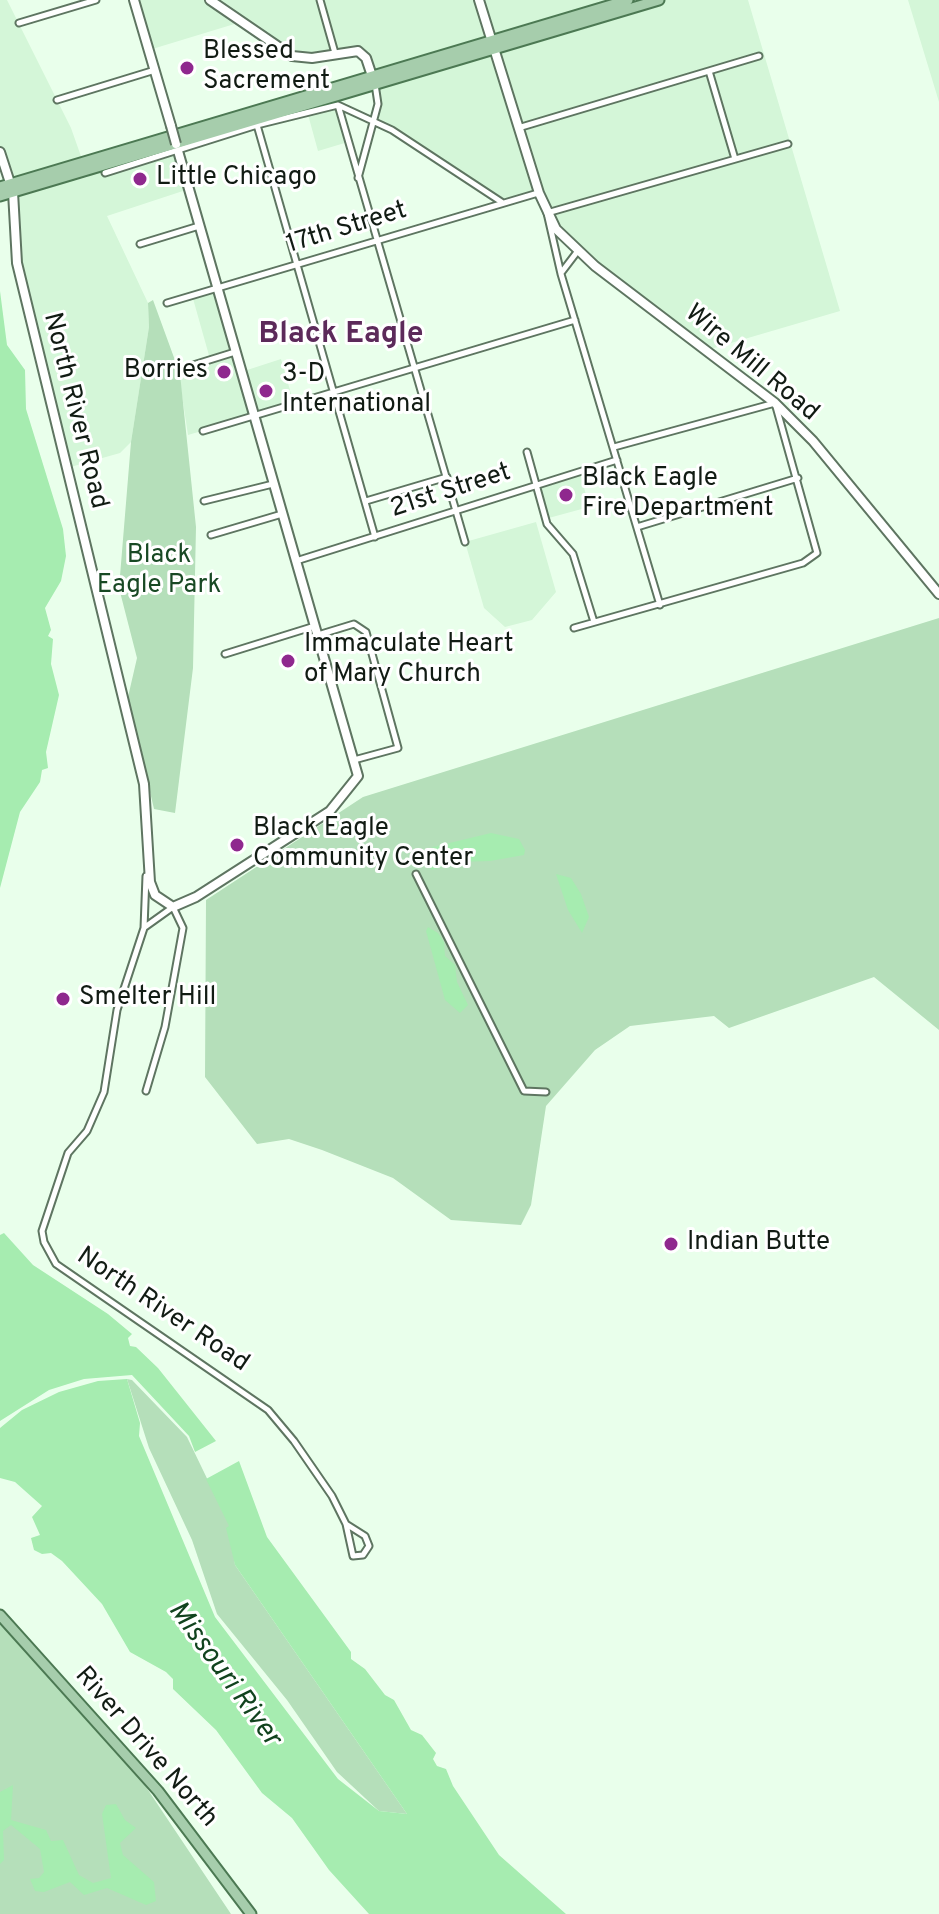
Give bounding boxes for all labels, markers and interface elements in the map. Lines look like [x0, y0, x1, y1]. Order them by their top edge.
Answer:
place label: Blessed Sacrement [203, 37, 330, 98]
marker: Blessed Sacrement [178, 59, 196, 77]
place label: Little Chicago [156, 163, 317, 195]
marker: Little Chicago [131, 170, 149, 188]
street label: 17th Street [283, 196, 411, 262]
street label: Wire Mill Road [678, 299, 824, 429]
street label: North River Road [35, 310, 113, 512]
district label: Black Eagle [259, 318, 423, 354]
place label: Borries [124, 356, 208, 388]
place label: 3-D International [282, 360, 431, 422]
marker: Borries [215, 363, 233, 381]
marker: 3-D International [257, 382, 275, 400]
street label: 21st Street [387, 458, 515, 526]
place label: Black Eagle Fire Department [582, 464, 774, 526]
marker: Black Eagle Fire Department [557, 486, 575, 504]
park label: Black Eagle Park [97, 541, 221, 602]
place label: Immaculate Heart of Mary Church [304, 630, 514, 692]
marker: Immaculate Heart of Mary Church [279, 652, 297, 670]
place label: Black Eagle Community Center [253, 814, 473, 876]
marker: Black Eagle Community Center [228, 836, 246, 854]
place label: Smelter Hill [79, 983, 216, 1015]
marker: Smelter Hill [54, 990, 72, 1008]
place label: Indian Butte [687, 1228, 830, 1260]
marker: Indian Butte [662, 1235, 680, 1253]
street label: North River Road [70, 1242, 254, 1380]
water label: Missouri River [159, 1596, 287, 1754]
street label: River Drive North [67, 1661, 223, 1835]

